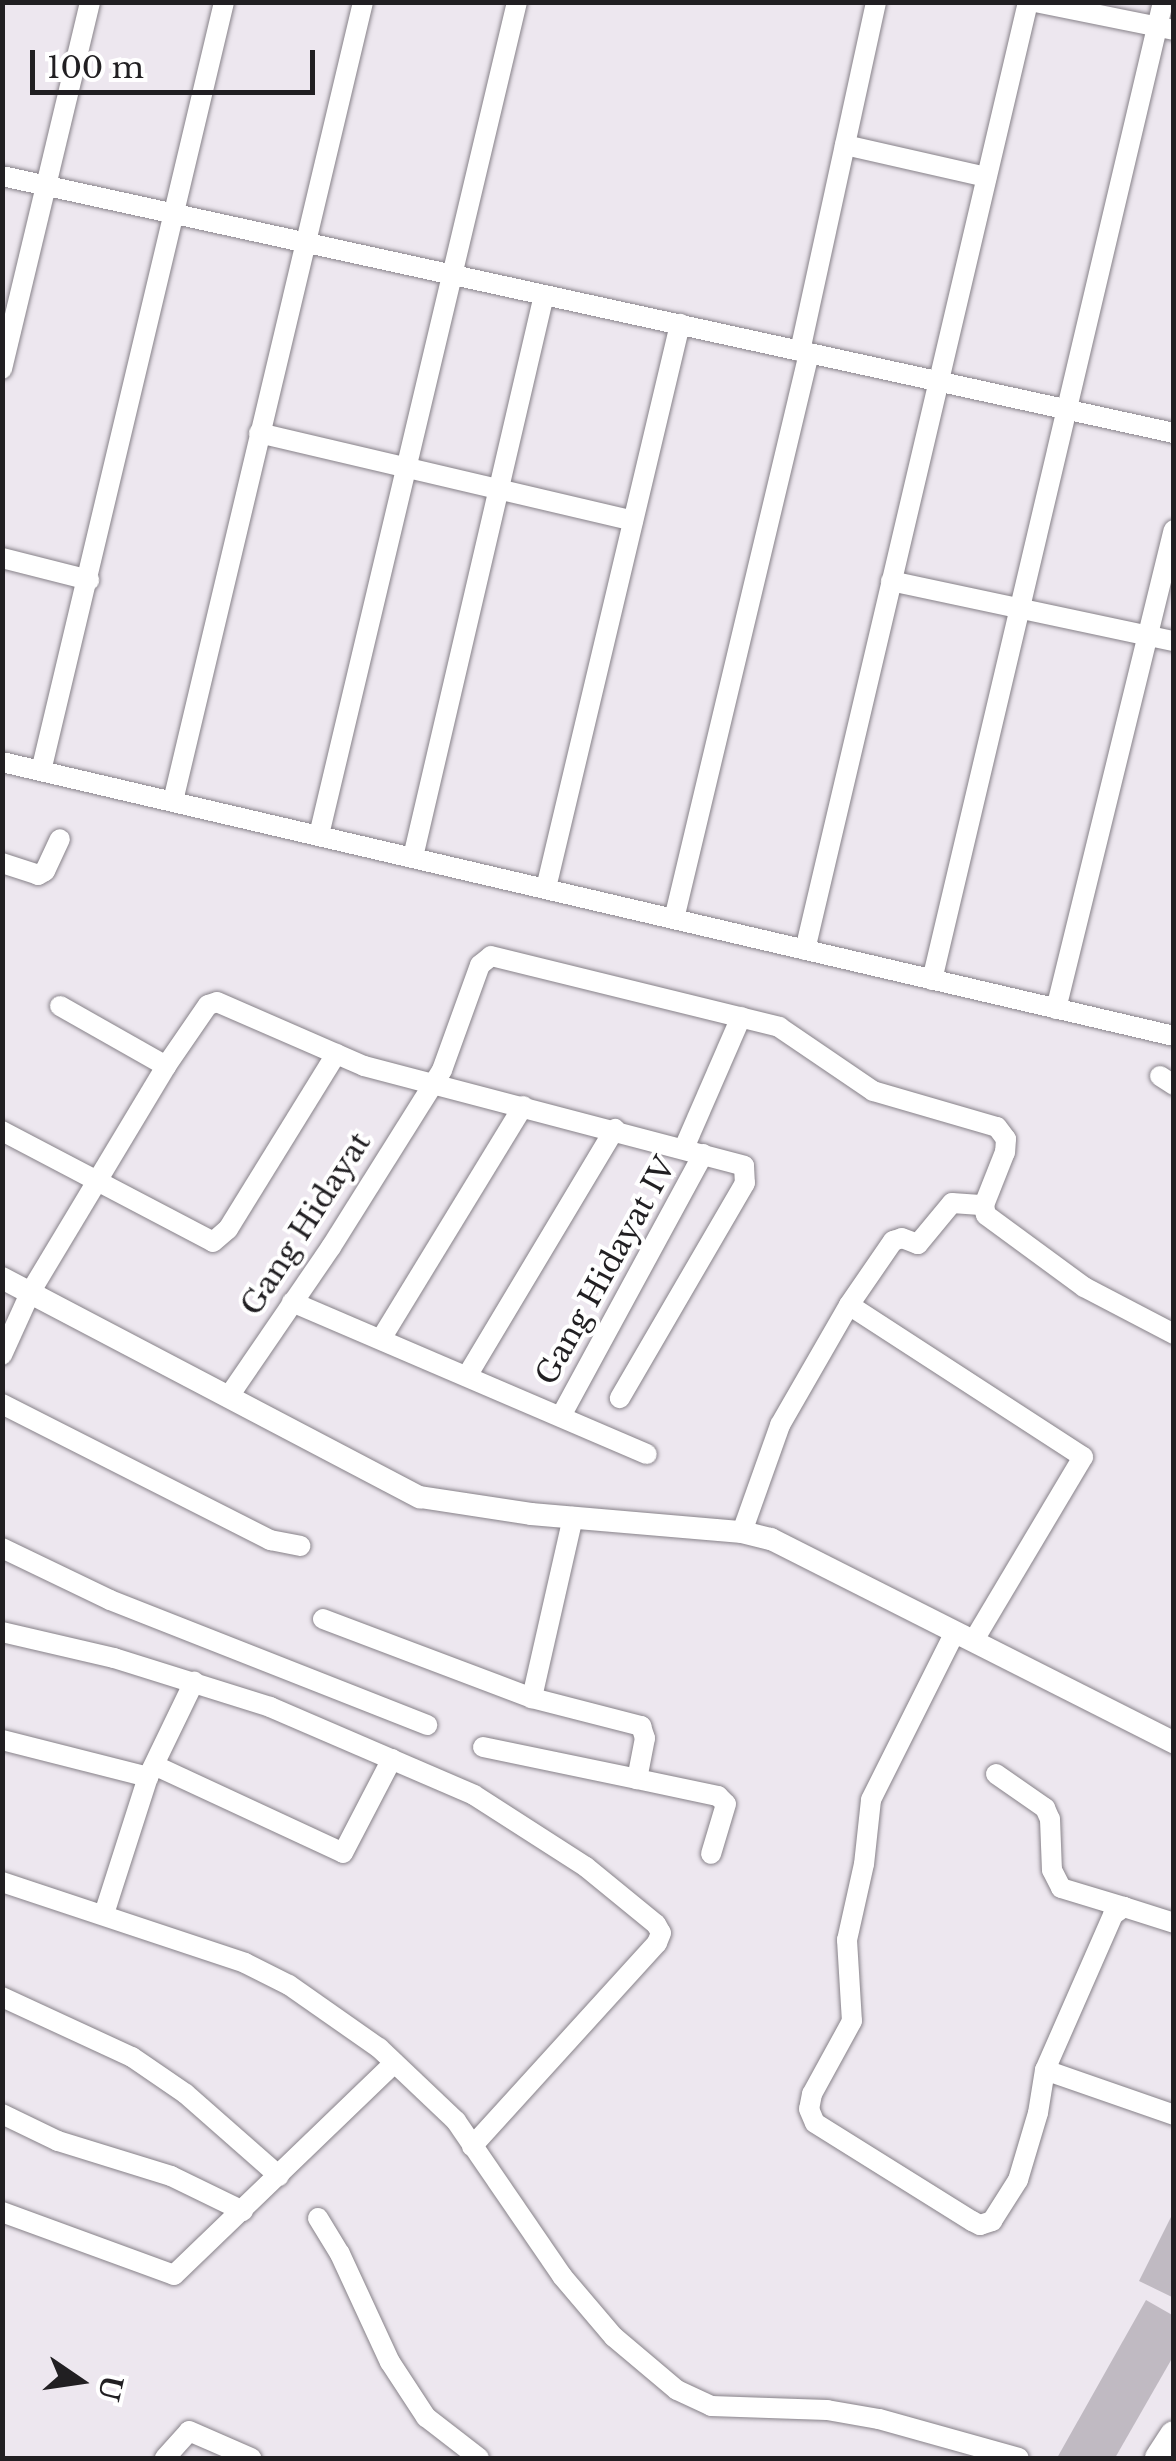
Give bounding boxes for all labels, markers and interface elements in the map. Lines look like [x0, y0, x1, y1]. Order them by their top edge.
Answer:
scale bar [35, 30, 320, 92]
text: 100 m [47, 49, 144, 86]
street label: Gang Hidayat [233, 1126, 379, 1322]
street label: Gang Hidayat IV [528, 1150, 684, 1392]
north arrow [30, 2331, 130, 2431]
text: U [90, 2372, 130, 2404]

